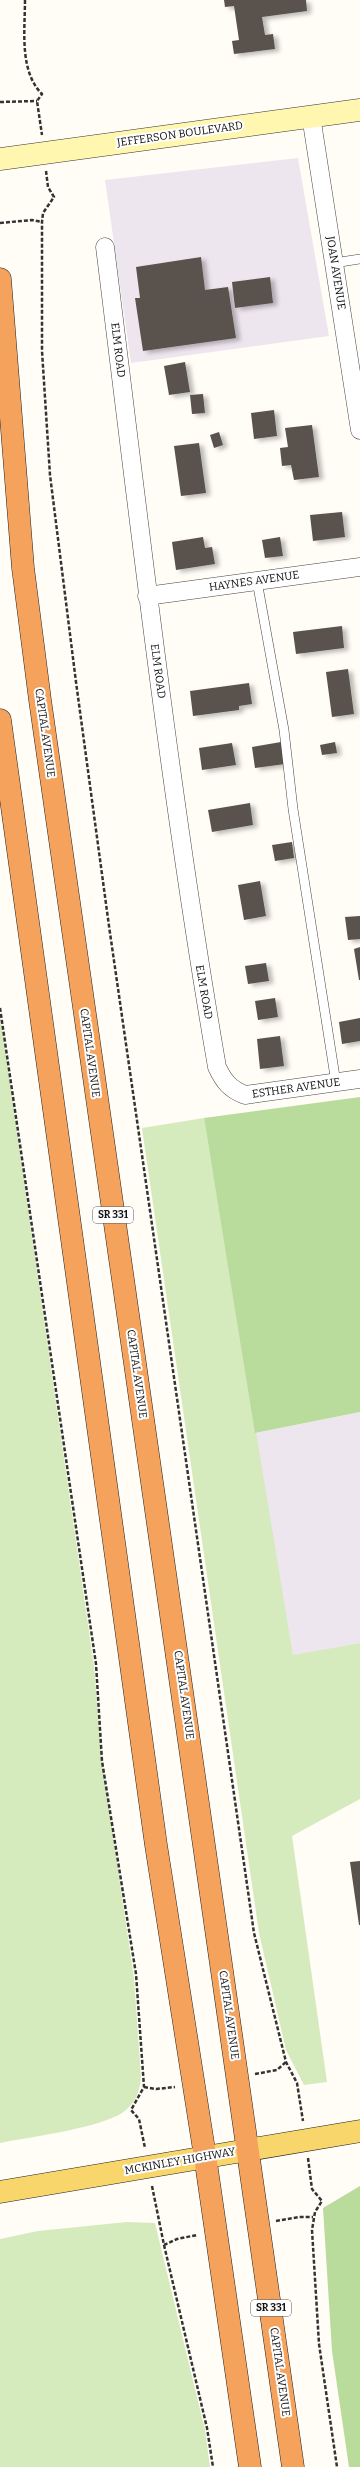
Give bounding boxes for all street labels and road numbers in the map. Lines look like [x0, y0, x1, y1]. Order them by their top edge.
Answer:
street label: JEFFERSON BOULEVARD [115, 119, 244, 149]
street label: JOAN AVENUE [324, 234, 348, 311]
street label: ELM ROAD [108, 322, 128, 378]
street label: HAYNES AVENUE [208, 568, 300, 594]
street label: ELM ROAD [148, 643, 168, 699]
street label: CAPITAL AVENUE [32, 688, 58, 779]
street label: ELM ROAD [193, 964, 215, 1020]
street label: CAPITAL AVENUE [77, 1008, 103, 1099]
street label: ESTHER AVENUE [251, 1075, 341, 1101]
road number: SR 331 [93, 1207, 133, 1223]
street label: CAPITAL AVENUE [124, 1329, 150, 1420]
street label: CAPITAL AVENUE [171, 1650, 197, 1741]
street label: CAPITAL AVENUE [216, 1970, 242, 2061]
street label: MCKINLEY HIGHWAY [124, 2145, 237, 2177]
road number: SR 331 [251, 2300, 291, 2316]
street label: CAPITAL AVENUE [267, 2327, 293, 2418]

